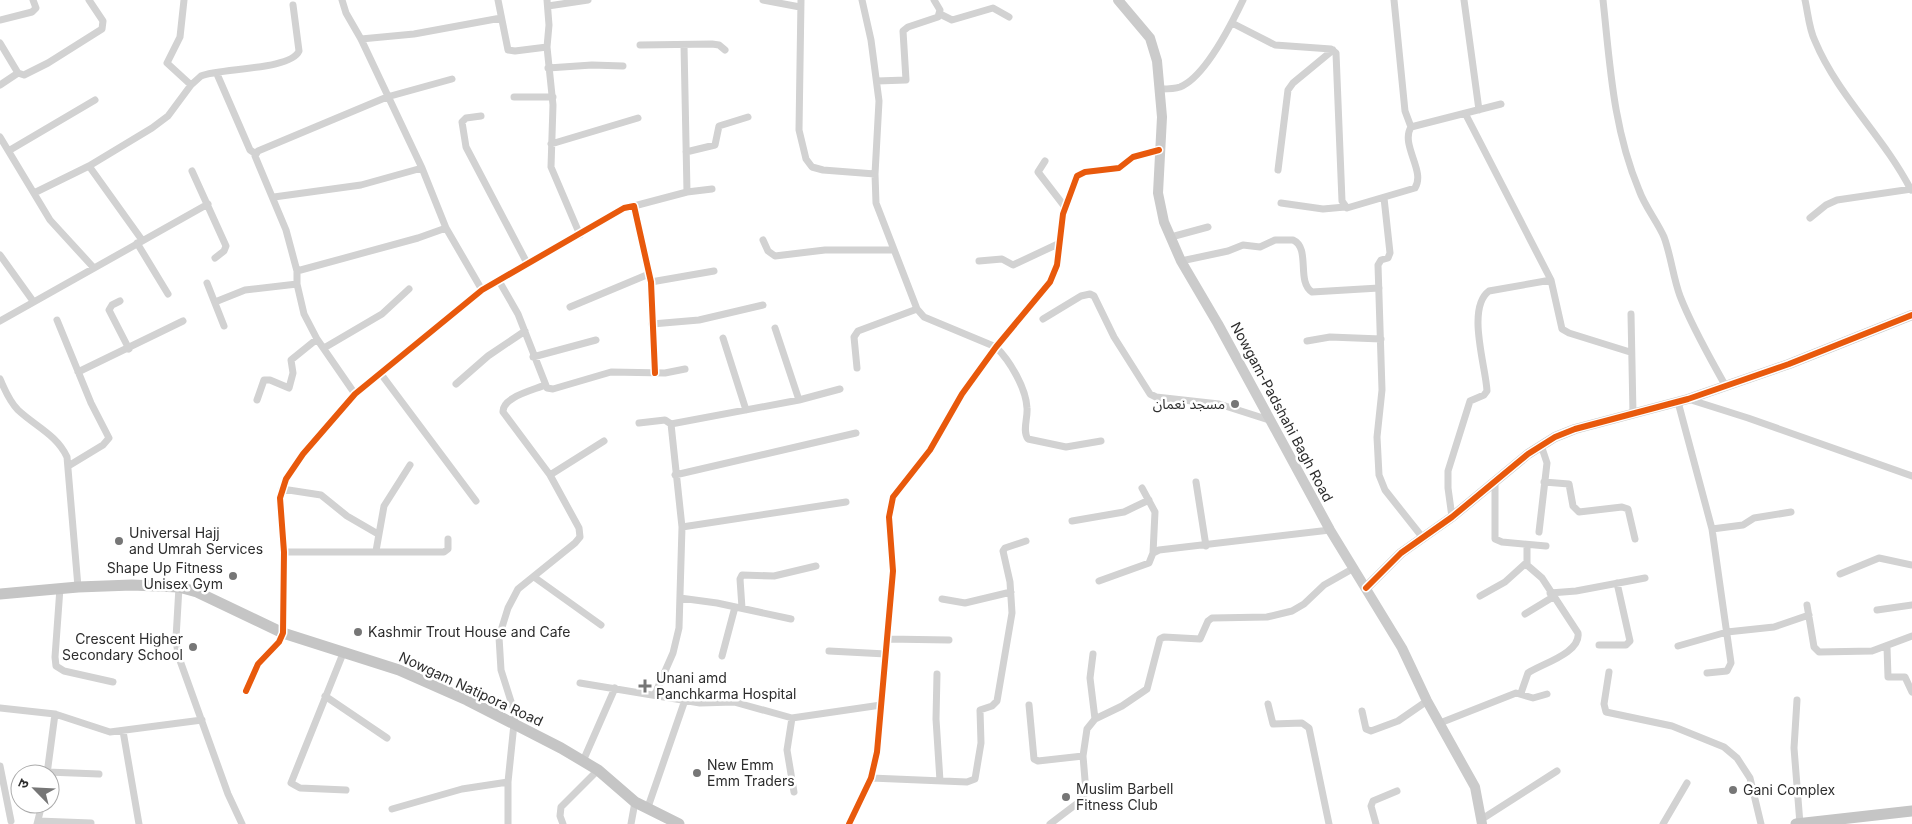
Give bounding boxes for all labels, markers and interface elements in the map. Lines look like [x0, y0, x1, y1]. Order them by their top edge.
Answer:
street label: Nowgam-Padshahi Bagh Road [1228, 319, 1337, 505]
place label: مسجد نعمان [1153, 395, 1225, 413]
marker: مسجد نعمان [1229, 398, 1241, 410]
place label: Universal Hajj and Umrah Services [129, 524, 263, 557]
marker: Universal Hajj and Umrah Services [113, 535, 125, 547]
place label: Shape Up Fitness Unisex Gym [107, 559, 223, 592]
marker: Shape Up Fitness Unisex Gym [227, 570, 239, 582]
place label: Kashmir Trout House and Cafe [368, 623, 571, 640]
marker: Kashmir Trout House and Cafe [352, 626, 364, 638]
place label: Crescent Higher Secondary School [62, 630, 183, 663]
marker: Crescent Higher Secondary School [187, 641, 199, 653]
street label: Nowgam Natipora Road [397, 648, 546, 729]
place label: Unani amd Panchkarma Hospital [656, 669, 797, 702]
marker: Unani amd Panchkarma Hospital [638, 679, 652, 693]
place label: New Emm Emm Traders [707, 756, 795, 789]
north arrow [10, 764, 60, 814]
marker: New Emm Emm Traders [691, 767, 703, 779]
text: उ [13, 776, 32, 791]
place label: Muslim Barbell Fitness Club [1076, 780, 1173, 813]
place label: Gani Complex [1743, 781, 1836, 798]
marker: Gani Complex [1727, 784, 1739, 796]
marker: Muslim Barbell Fitness Club [1060, 791, 1072, 803]

